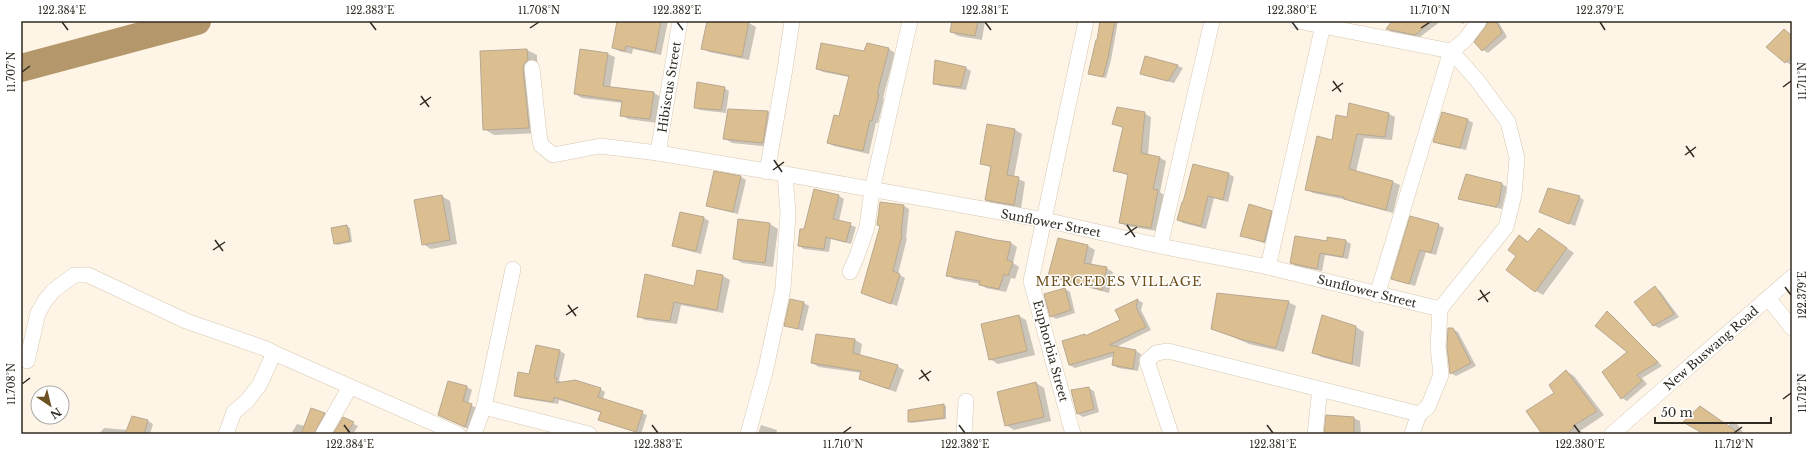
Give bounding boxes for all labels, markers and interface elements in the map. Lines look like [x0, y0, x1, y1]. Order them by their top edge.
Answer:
text: 122.384°E [38, 4, 86, 17]
text: 122.383°E [346, 4, 394, 17]
text: 11.708°N [518, 4, 560, 17]
text: 122.382°E [653, 4, 701, 17]
text: 122.381°E [962, 4, 1008, 17]
text: 122.380°E [1267, 4, 1317, 17]
text: 11.710°N [1410, 4, 1450, 17]
text: 122.379°E [1576, 4, 1624, 17]
street label: Hibiscus Street [654, 40, 684, 134]
text: 11.707°N [5, 51, 18, 93]
text: 11.711°N [1796, 62, 1809, 100]
street label: Sunflower Street [1000, 206, 1103, 240]
street label: Sunflower Street [1316, 271, 1419, 311]
text: 122.379°E [1796, 271, 1809, 319]
district label: MERCEDES VILLAGE [1036, 273, 1202, 290]
street label: Euphorbia Street [1030, 298, 1072, 404]
street label: New Buswang Road [1661, 303, 1761, 393]
text: 11.708°N [5, 363, 18, 405]
text: 11.712°N [1796, 373, 1809, 413]
north arrow [30, 385, 70, 425]
scale bar [1655, 399, 1771, 425]
text: N [47, 404, 64, 422]
text: 50 m [1661, 405, 1693, 420]
text: 122.384°E [326, 438, 374, 451]
text: 122.383°E [634, 438, 682, 451]
text: 11.710°N [823, 438, 863, 451]
text: 122.382°E [941, 438, 989, 451]
text: 122.381°E [1250, 438, 1296, 451]
text: 122.380°E [1555, 438, 1605, 451]
text: 11.712°N [1714, 438, 1754, 451]

